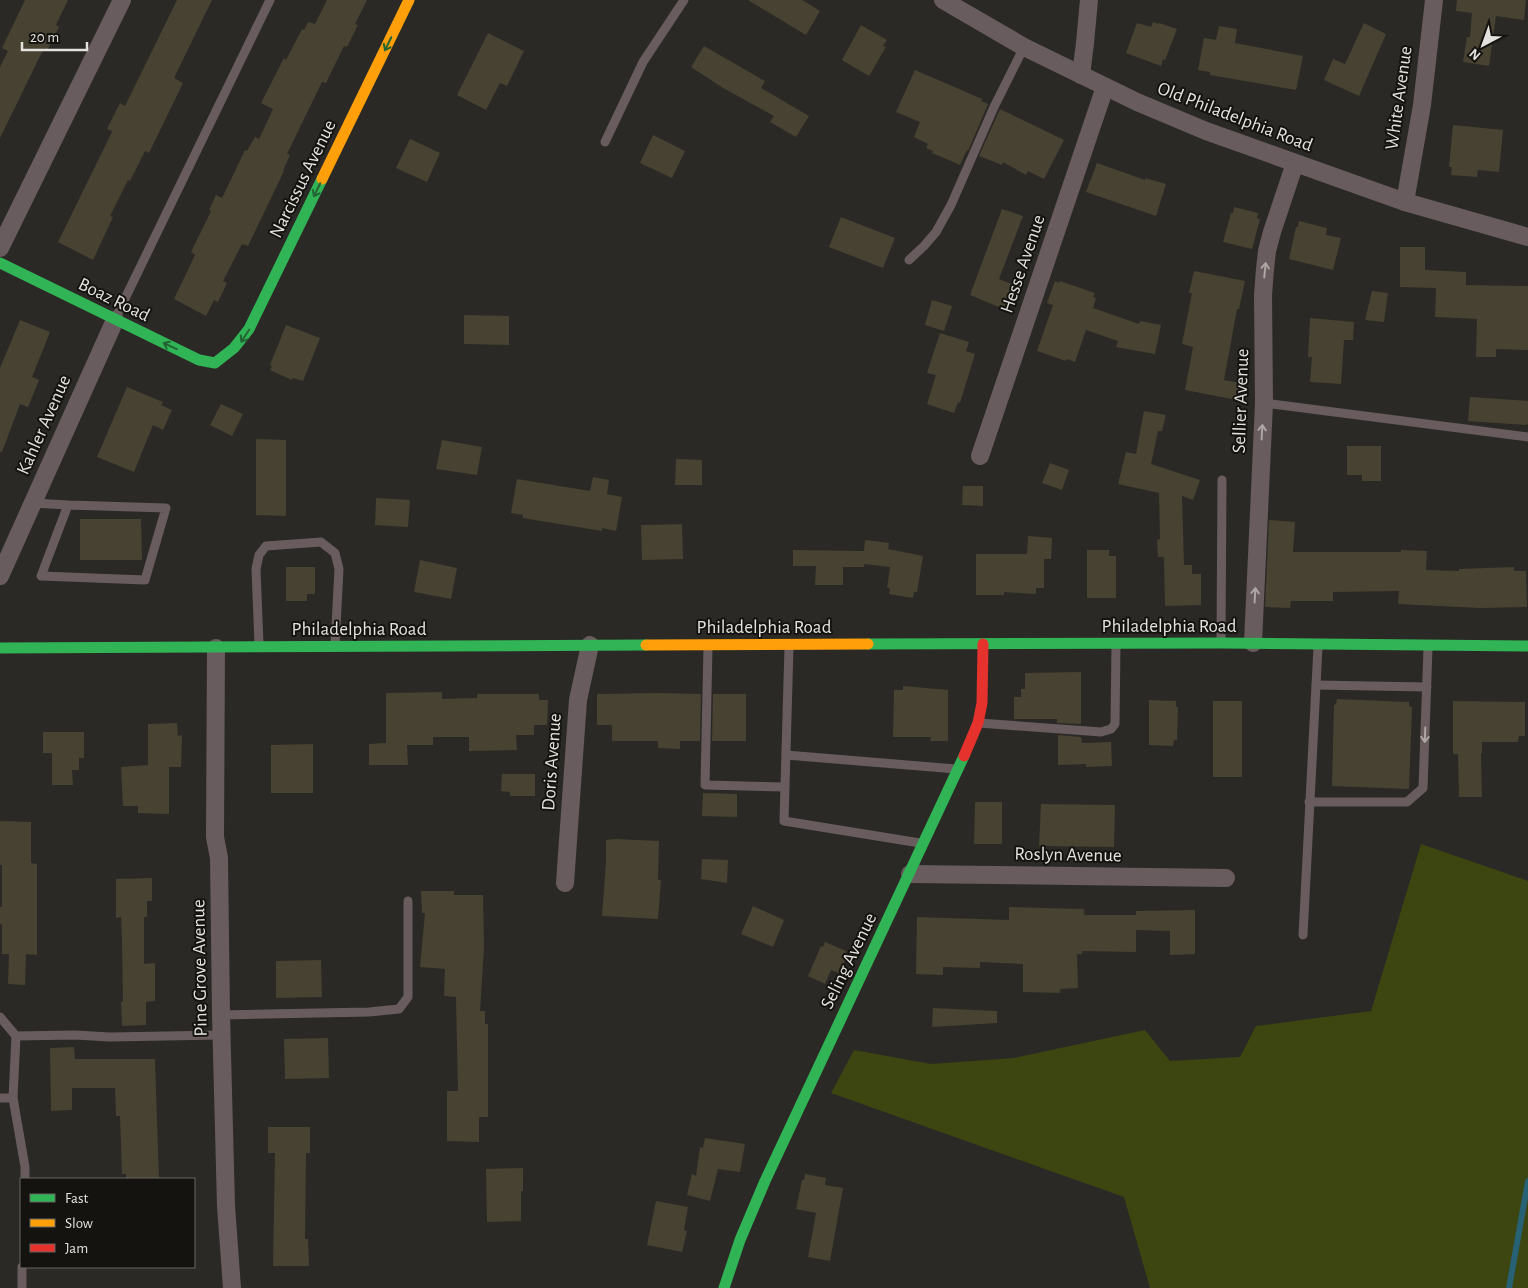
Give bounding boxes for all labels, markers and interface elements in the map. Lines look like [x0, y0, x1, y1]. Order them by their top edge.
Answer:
scale bar [22, 20, 88, 52]
north arrow [1458, 20, 1508, 70]
text: 20 m [30, 30, 59, 45]
one-way arrow [382, 36, 392, 51]
street label: White Avenue [1382, 45, 1416, 151]
text: N [1467, 46, 1483, 63]
street label: Old Philadelphia Road [1155, 79, 1315, 155]
street label: Narcissus Avenue [266, 117, 340, 241]
one-way arrow [311, 182, 321, 197]
street label: Hesse Avenue [997, 212, 1049, 316]
one-way arrow [1260, 262, 1270, 278]
street label: Boaz Road [75, 275, 153, 325]
one-way arrow [239, 328, 249, 342]
one-way arrow [163, 341, 178, 350]
street label: Sellier Avenue [1230, 348, 1252, 454]
street label: Kahler Avenue [14, 372, 74, 478]
one-way arrow [1258, 425, 1267, 441]
one-way arrow [1250, 587, 1259, 603]
street label: Philadelphia Road [1102, 617, 1237, 636]
street label: Philadelphia Road [697, 618, 832, 637]
street label: Philadelphia Road [292, 620, 427, 639]
street label: Doris Avenue [539, 713, 565, 811]
one-way arrow [1420, 727, 1429, 743]
street label: Roslyn Avenue [1014, 845, 1122, 865]
street label: Pine Grove Avenue [189, 899, 211, 1037]
street label: Seling Avenue [818, 910, 880, 1012]
legend [20, 1178, 195, 1268]
text: Fast [65, 1191, 89, 1206]
text: Slow [65, 1216, 93, 1231]
text: Jam [65, 1241, 88, 1256]

